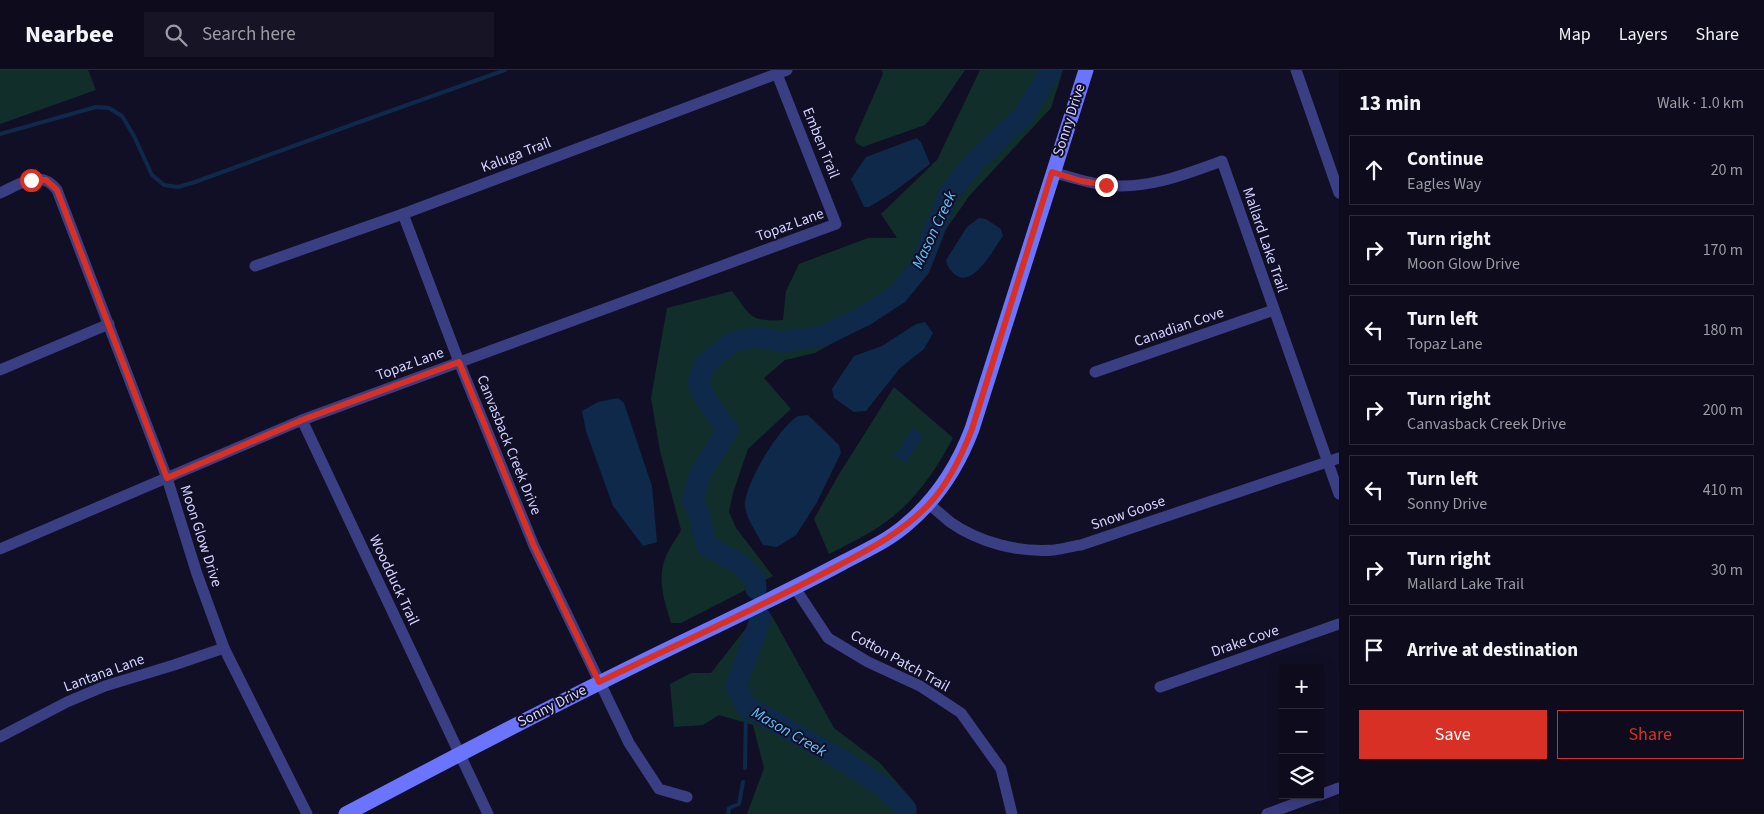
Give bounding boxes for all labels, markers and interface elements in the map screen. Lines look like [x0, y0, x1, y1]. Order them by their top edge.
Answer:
search box [144, 12, 494, 57]
text: Nearbee [25, 17, 114, 52]
icon: search [162, 21, 190, 49]
text: Search here [202, 21, 296, 48]
text: Map [1559, 22, 1591, 47]
text: Layers [1619, 22, 1668, 47]
text: Share [1696, 22, 1739, 47]
street label: Sonny Drive [1047, 81, 1091, 159]
text: 13 min [1359, 88, 1421, 118]
text: Walk · 1.0 km [1657, 92, 1744, 114]
street label: Emben Trail [797, 105, 845, 182]
street label: Kaluga Trail [478, 132, 554, 178]
text: Continue [1407, 146, 1484, 173]
icon: ahead [1360, 156, 1388, 184]
text: 20 m [1711, 159, 1743, 181]
route start [20, 169, 43, 192]
text: Eagles Way [1407, 173, 1481, 195]
route end [1095, 174, 1118, 197]
street label: Mallard Lake Trail [1237, 185, 1293, 295]
water label: Mason Creek [906, 187, 962, 272]
street label: Topaz Lane [753, 203, 827, 247]
text: Turn right [1407, 226, 1491, 253]
icon: right [1360, 236, 1388, 264]
text: 170 m [1703, 239, 1743, 261]
text: Moon Glow Drive [1407, 253, 1520, 275]
street label: Canadian Cove [1131, 302, 1227, 352]
text: Turn left [1407, 306, 1478, 333]
icon: left [1360, 316, 1388, 344]
text: 180 m [1703, 319, 1743, 341]
text: Topaz Lane [1407, 333, 1482, 355]
street label: Topaz Lane [373, 342, 447, 386]
street label: Canvasback Creek Drive [471, 372, 547, 518]
text: Turn right [1407, 386, 1491, 413]
icon: right [1360, 396, 1388, 424]
text: 200 m [1703, 399, 1743, 421]
text: Canvasback Creek Drive [1407, 413, 1566, 435]
text: Turn left [1407, 466, 1478, 493]
icon: left [1360, 476, 1388, 504]
text: 410 m [1703, 479, 1743, 501]
street label: Moon Glow Drive [175, 482, 227, 590]
street label: Snow Goose [1088, 490, 1168, 536]
text: Sonny Drive [1407, 493, 1487, 515]
street label: Woodduck Trail [364, 531, 424, 629]
text: Turn right [1407, 546, 1491, 573]
icon: right [1360, 556, 1388, 584]
text: 30 m [1711, 559, 1743, 581]
text: Mallard Lake Trail [1407, 573, 1524, 595]
street label: Drake Cove [1208, 620, 1282, 662]
street label: Cotton Patch Trail [846, 625, 954, 697]
icon: arrive [1360, 636, 1388, 664]
text: Arrive at destination [1407, 637, 1578, 664]
street label: Lantana Lane [61, 649, 147, 697]
map controls [1279, 664, 1324, 799]
button: + [1279, 664, 1324, 709]
street label: Sonny Drive [514, 680, 590, 732]
water label: Mason Creek [747, 702, 831, 763]
button: − [1279, 709, 1324, 754]
button: Save [1359, 710, 1547, 759]
button: Share [1557, 710, 1744, 759]
button: layers [1279, 754, 1324, 799]

